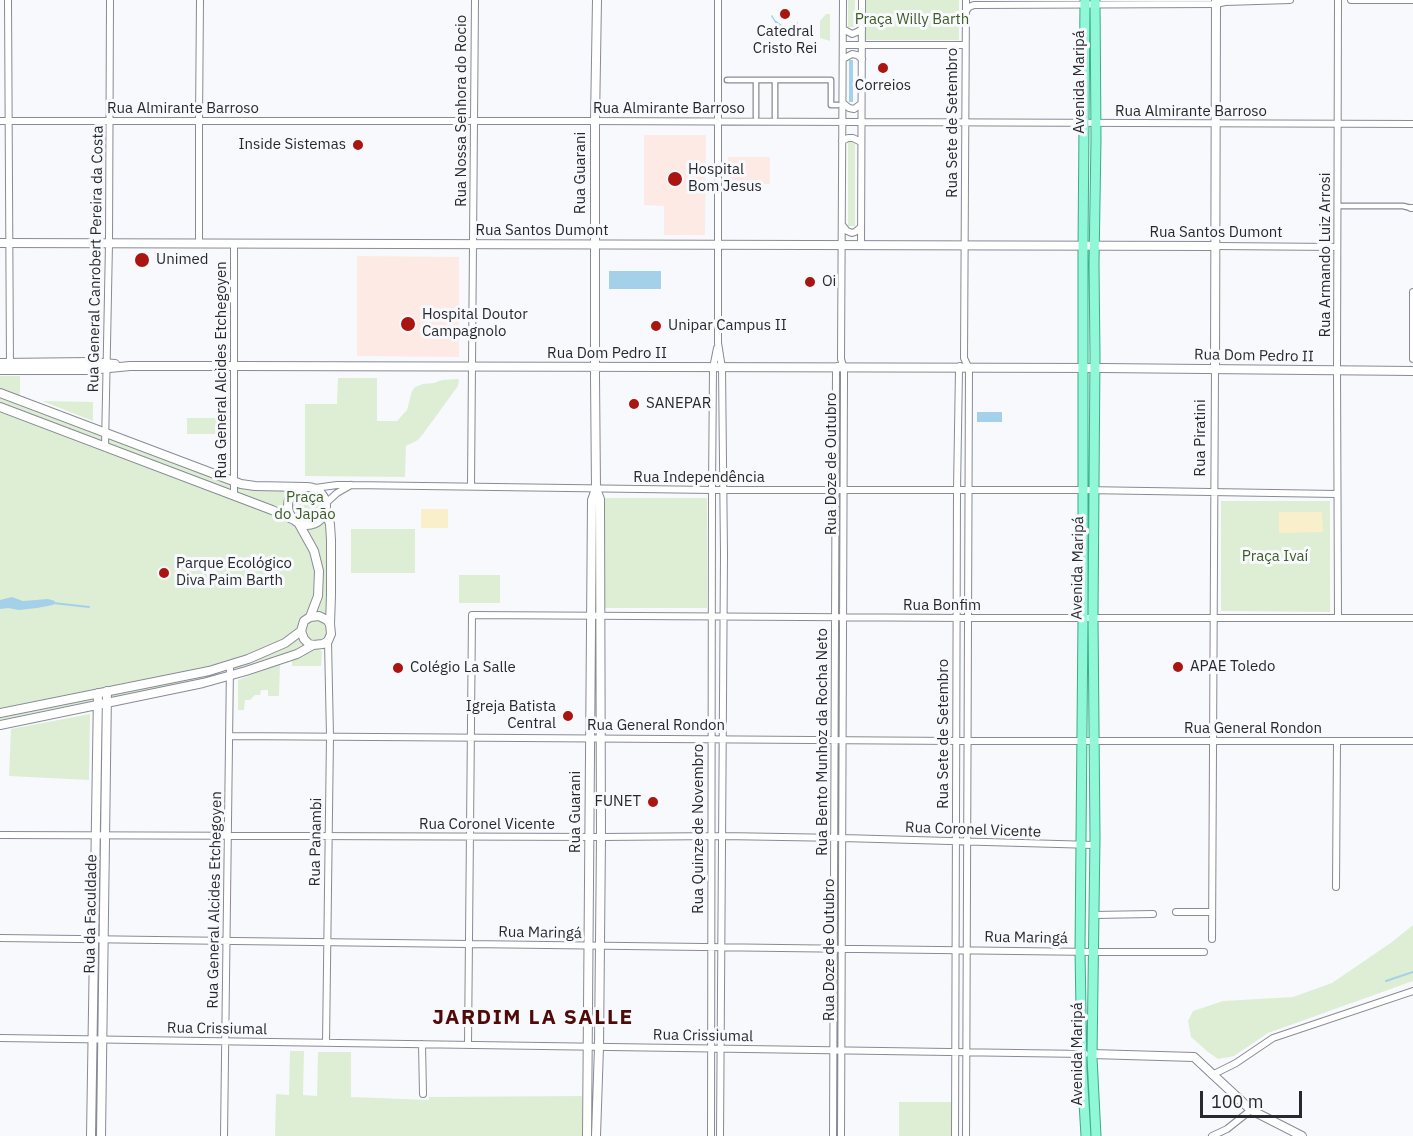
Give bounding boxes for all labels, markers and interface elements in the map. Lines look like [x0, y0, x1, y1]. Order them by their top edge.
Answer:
marker: Catedral Cristo Rei [778, 7, 792, 21]
park label: Praça Willy Barth [855, 11, 969, 29]
street label: Rua Nossa Senhora do Rocio [453, 15, 471, 207]
place label: Catedral Cristo Rei [753, 23, 817, 58]
street label: Avenida Maripá [1071, 30, 1089, 134]
street label: Rua Sete de Setembro [944, 48, 962, 198]
marker: Correios [876, 61, 890, 75]
place label: Correios [855, 77, 911, 95]
street label: Rua Almirante Barroso [107, 100, 259, 118]
street label: Rua Almirante Barroso [593, 100, 745, 118]
street label: Rua Almirante Barroso [1115, 103, 1267, 121]
street label: Rua General Canrobert Pereira da Costa [85, 125, 107, 393]
street label: Rua Guarani [572, 132, 590, 214]
place label: Inside Sistemas [238, 136, 346, 154]
marker: Inside Sistemas [351, 138, 365, 152]
place label: Hospital Bom Jesus [688, 161, 762, 196]
marker: Hospital Bom Jesus [666, 170, 684, 188]
street label: Rua Armando Luiz Arrosi [1317, 172, 1335, 338]
street label: Rua Santos Dumont [475, 222, 609, 240]
street label: Rua Santos Dumont [1149, 224, 1283, 242]
marker: Unimed [133, 251, 151, 269]
place label: Unimed [156, 251, 208, 269]
street label: Rua General Alcides Etchegoyen [213, 261, 231, 479]
place label: Oi [822, 273, 836, 291]
marker: Oi [803, 275, 817, 289]
place label: Hospital Doutor Campagnolo [422, 306, 528, 341]
marker: Hospital Doutor Campagnolo [399, 315, 417, 333]
place label: Unipar Campus II [668, 317, 787, 335]
marker: Unipar Campus II [649, 319, 663, 333]
street label: Rua Dom Pedro II [547, 345, 667, 363]
street label: Rua Dom Pedro II [1194, 346, 1314, 366]
street label: Rua Doze de Outubro [823, 393, 841, 535]
place label: SANEPAR [646, 395, 711, 413]
marker: SANEPAR [627, 397, 641, 411]
street label: Rua Piratini [1192, 399, 1210, 477]
street label: Rua Independência [633, 469, 765, 487]
park label: Praça do Japão [274, 489, 336, 524]
street label: Avenida Maripá [1068, 516, 1088, 620]
park label: Praça Ivaí [1242, 548, 1308, 566]
place label: Parque Ecológico Diva Paim Barth [176, 555, 292, 590]
marker: Parque Ecológico Diva Paim Barth [157, 566, 171, 580]
street label: Rua Bonfim [903, 597, 981, 615]
street label: Rua Bento Munhoz da Rocha Neto [814, 628, 832, 856]
place label: APAE Toledo [1190, 658, 1275, 676]
place label: Colégio La Salle [410, 659, 516, 677]
street label: Rua Sete de Setembro [935, 659, 953, 809]
marker: APAE Toledo [1171, 660, 1185, 674]
marker: Colégio La Salle [391, 661, 405, 675]
place label: Igreja Batista Central [466, 698, 556, 733]
marker: Igreja Batista Central [561, 709, 575, 723]
street label: Rua General Rondon [587, 717, 725, 735]
street label: Rua General Rondon [1184, 720, 1322, 738]
street label: Rua Quinze de Novembro [690, 744, 708, 914]
street label: Rua Guarani [567, 771, 585, 853]
street label: Rua General Alcides Etchegoyen [204, 791, 226, 1009]
place label: FUNET [595, 793, 641, 811]
marker: FUNET [646, 795, 660, 809]
street label: Rua Panambi [306, 798, 326, 886]
street label: Rua Coronel Vicente [419, 816, 555, 834]
street label: Rua Coronel Vicente [905, 819, 1041, 841]
street label: Rua da Faculdade [81, 854, 101, 974]
street label: Rua Doze de Outubro [821, 879, 839, 1021]
street label: Rua Maringá [498, 923, 582, 943]
street label: Rua Maringá [984, 928, 1068, 948]
street label: Avenida Maripá [1069, 1002, 1087, 1106]
district label: JARDIM LA SALLE [432, 1005, 634, 1031]
street label: Rua Crissiumal [167, 1019, 267, 1039]
street label: Rua Crissiumal [653, 1026, 753, 1046]
scale bar [1203, 1079, 1305, 1117]
text: 100 m [1211, 1090, 1263, 1113]

